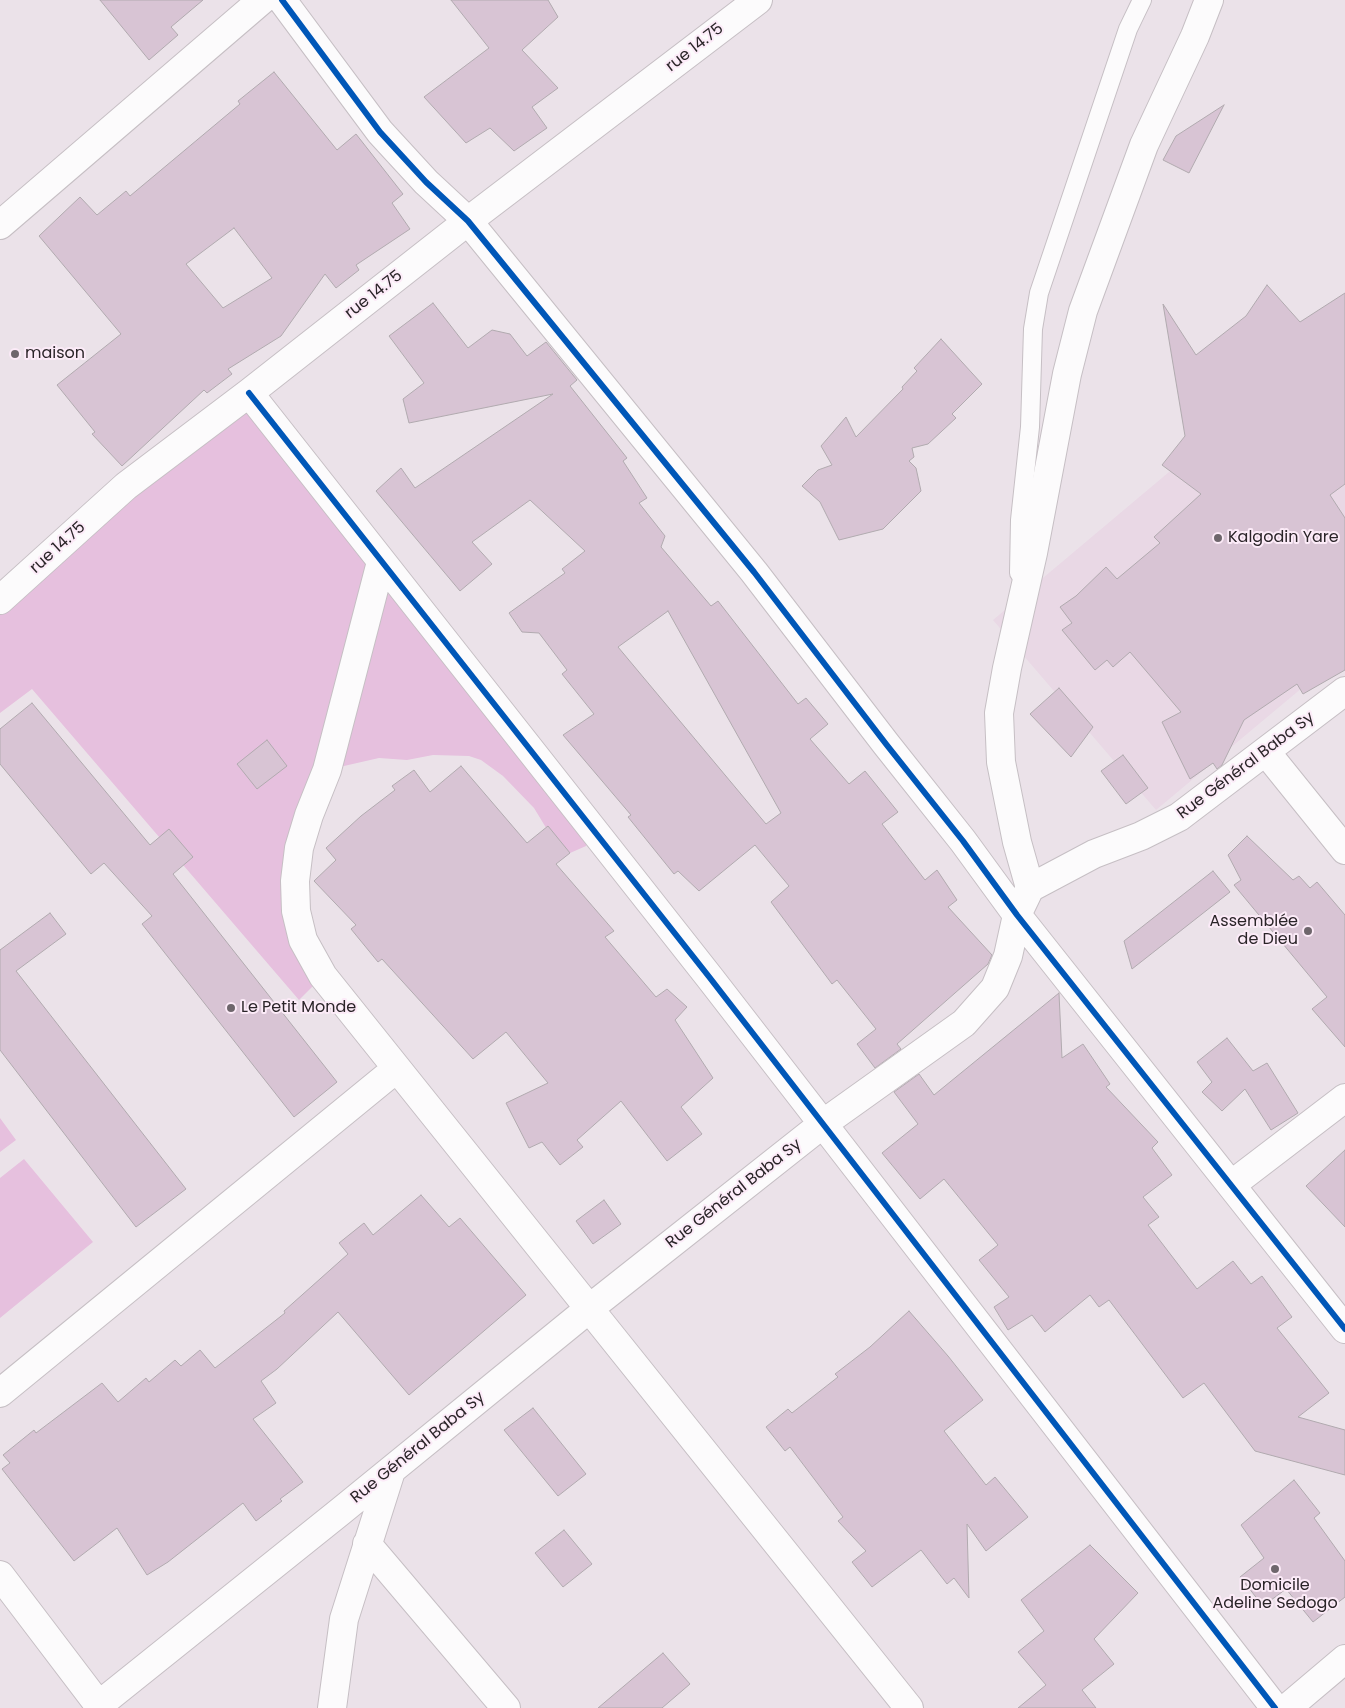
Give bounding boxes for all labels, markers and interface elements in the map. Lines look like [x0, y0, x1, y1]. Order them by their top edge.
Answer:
street label: rue 14.75 [662, 20, 728, 76]
street label: rue 14.75 [341, 267, 407, 323]
place label: maison [25, 344, 85, 364]
marker: maison [9, 348, 21, 360]
street label: rue 14.75 [26, 518, 90, 578]
place label: Kalgodin Yare [1228, 528, 1339, 548]
marker: Kalgodin Yare [1212, 532, 1224, 544]
street label: Rue Général Baba Sy [1174, 708, 1318, 824]
place label: Assemblée de Dieu [1210, 912, 1298, 950]
marker: Assemblée de Dieu [1302, 925, 1314, 937]
place label: Le Petit Monde [241, 998, 356, 1018]
marker: Le Petit Monde [225, 1002, 237, 1014]
street label: Rue Général Baba Sy [662, 1135, 806, 1253]
street label: Rue Général Baba Sy [347, 1388, 489, 1508]
marker: Domicile Adeline Sedogo [1269, 1563, 1281, 1575]
place label: Domicile Adeline Sedogo [1212, 1576, 1338, 1614]

